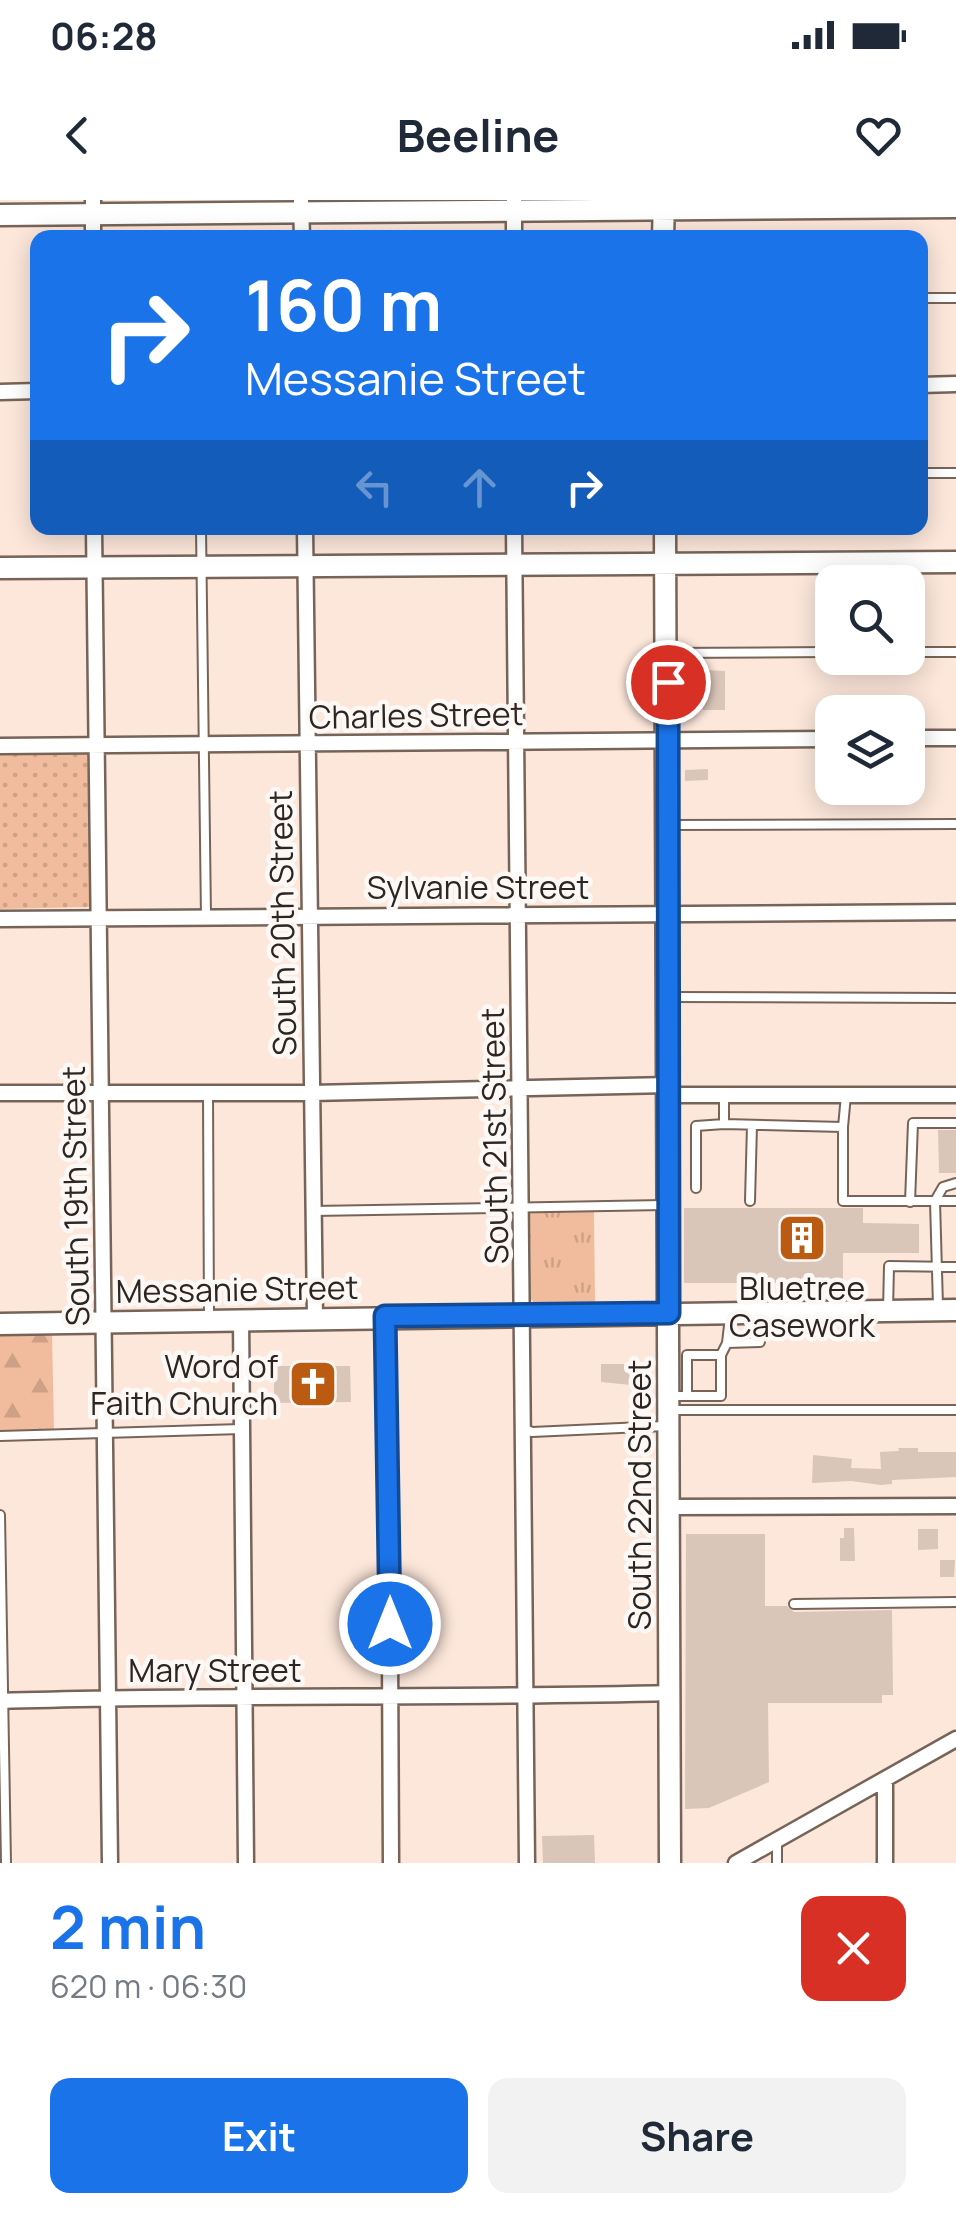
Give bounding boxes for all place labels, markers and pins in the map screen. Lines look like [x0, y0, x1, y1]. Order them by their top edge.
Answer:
pin [626, 640, 711, 725]
building icon: Bluetree Casework [776, 1212, 828, 1264]
place label: Bluetree Casework [729, 1266, 876, 1347]
place label: Word of Faith Church [90, 1344, 279, 1425]
church icon: Word of Faith Church [287, 1358, 339, 1410]

